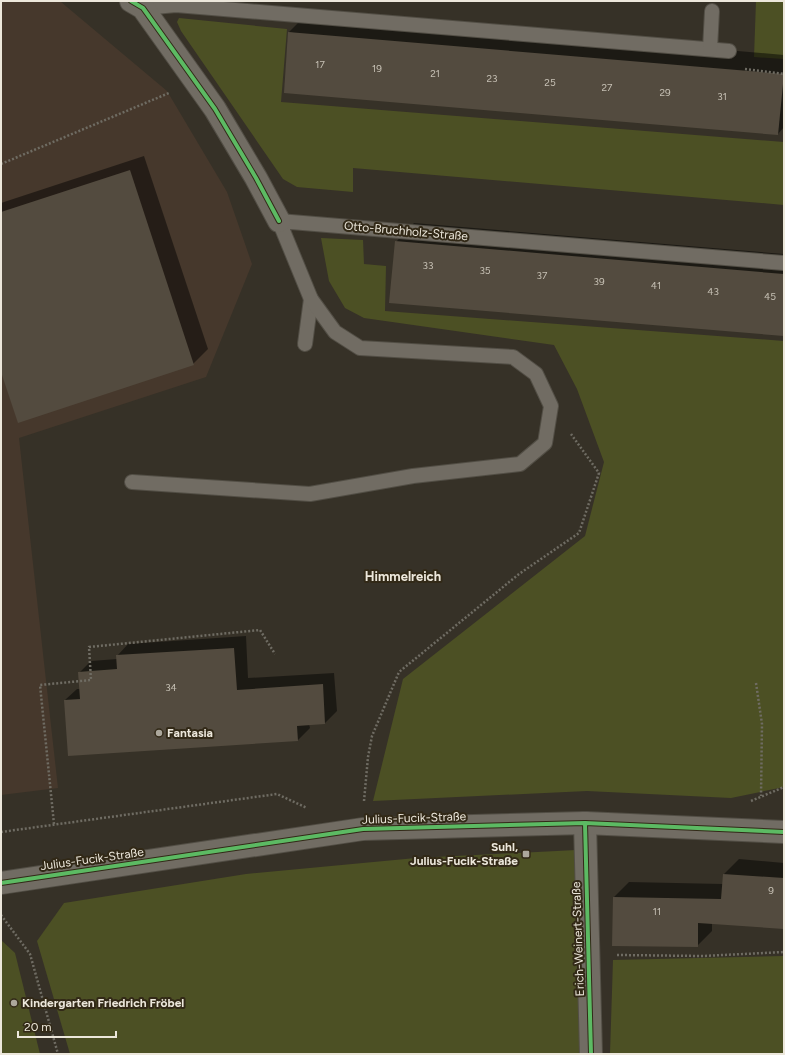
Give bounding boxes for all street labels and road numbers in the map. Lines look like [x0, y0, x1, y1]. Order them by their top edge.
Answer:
street label: Otto-Bruchholz-Straße [344, 219, 469, 243]
street label: Julius-Fucik-Straße [362, 809, 467, 827]
street label: Julius-Fucik-Straße [39, 845, 145, 873]
street label: Erich-Weinert-Straße [569, 881, 587, 997]

